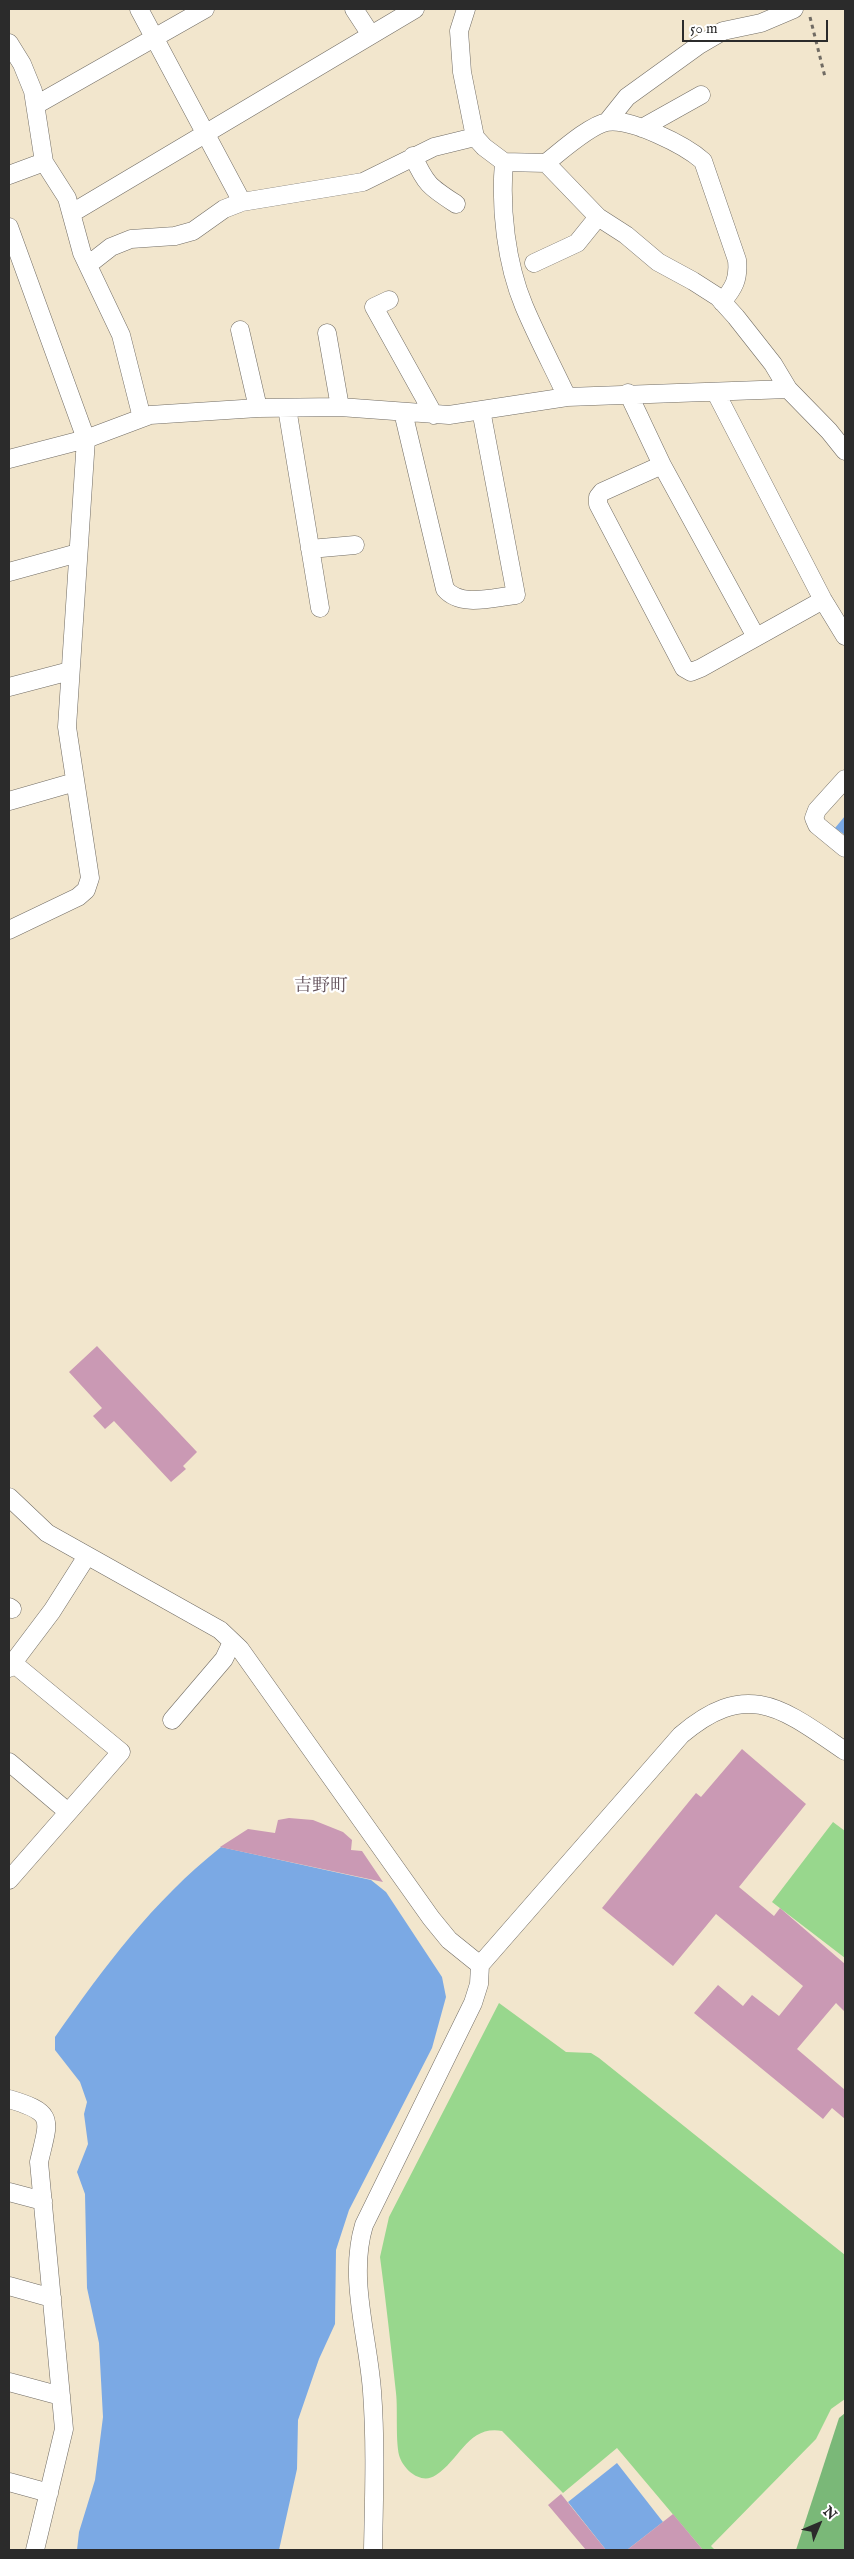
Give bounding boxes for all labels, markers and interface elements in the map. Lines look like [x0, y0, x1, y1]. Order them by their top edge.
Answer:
scale bar [684, 10, 830, 42]
text: 50 m [690, 19, 718, 38]
district label: 吉野町 [294, 976, 348, 998]
north arrow [794, 2499, 844, 2549]
text: N [819, 2503, 840, 2524]

